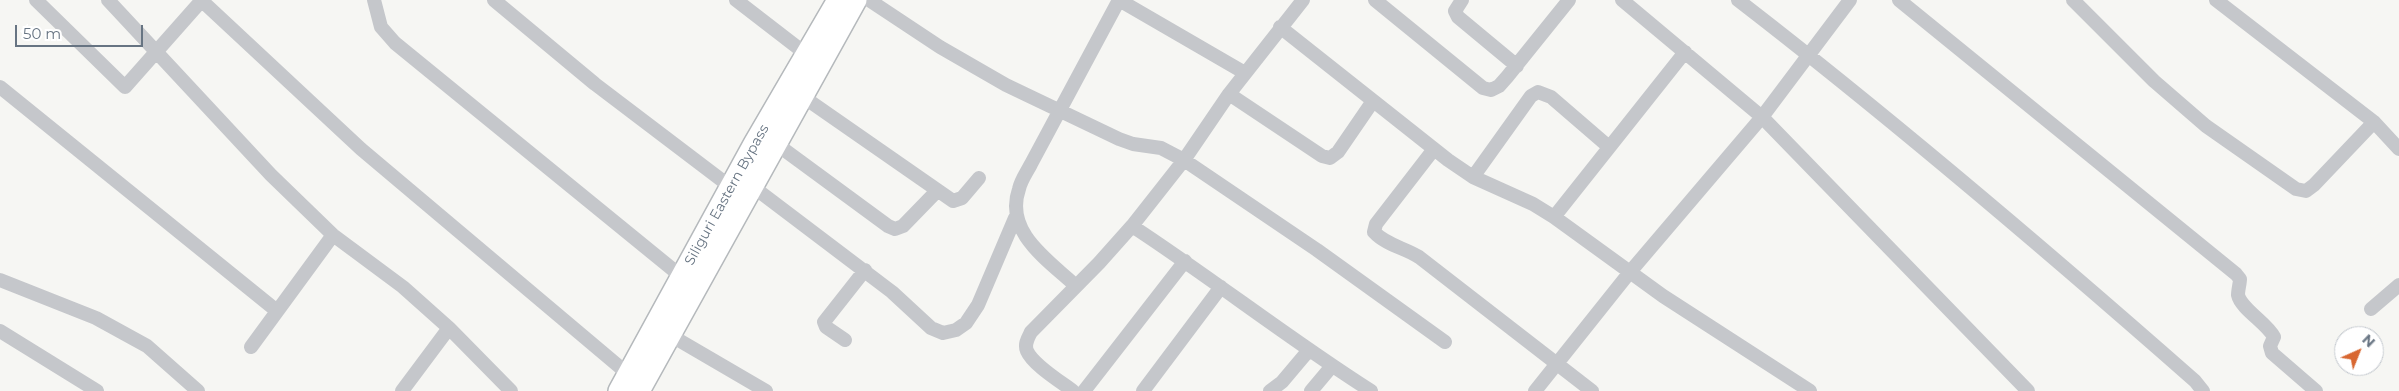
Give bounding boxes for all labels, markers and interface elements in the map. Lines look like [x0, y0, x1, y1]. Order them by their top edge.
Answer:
scale bar [18, 15, 145, 47]
text: 50 m [23, 24, 61, 43]
street label: Siliguri Eastern Bypass [681, 122, 773, 268]
north arrow [2334, 326, 2384, 376]
text: N [2358, 331, 2379, 351]

